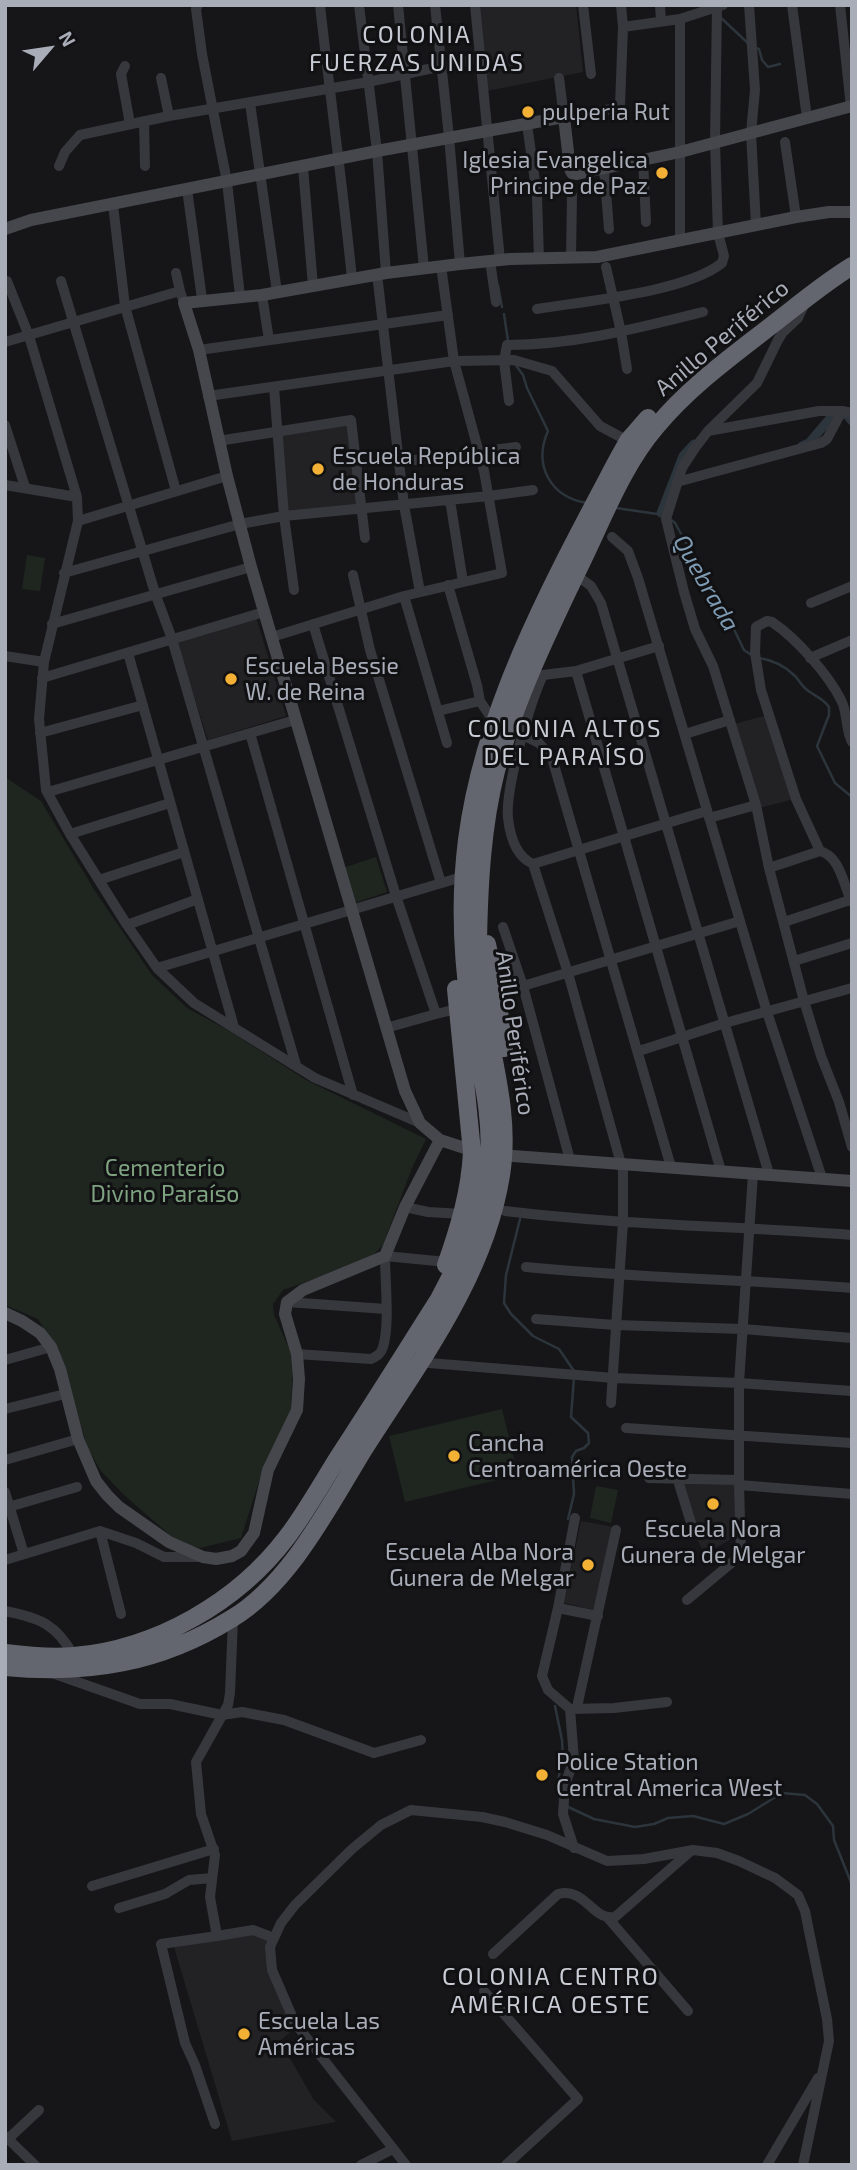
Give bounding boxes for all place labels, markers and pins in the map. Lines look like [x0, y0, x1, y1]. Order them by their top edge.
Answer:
place label: pulperia Rut [542, 98, 670, 126]
marker: pulperia Rut [520, 104, 536, 120]
place label: Iglesia Evangelica Principe de Paz [462, 146, 648, 200]
marker: Iglesia Evangelica Principe de Paz [654, 165, 670, 181]
place label: Escuela República de Honduras [332, 442, 520, 496]
marker: Escuela República de Honduras [310, 461, 326, 477]
place label: Escuela Bessie W. de Reina [245, 652, 399, 706]
marker: Escuela Bessie W. de Reina [223, 671, 239, 687]
place label: Cancha Centroamérica Oeste [468, 1429, 687, 1483]
marker: Cancha Centroamérica Oeste [446, 1448, 462, 1464]
marker: Escuela Nora Gunera de Melgar [705, 1496, 721, 1512]
place label: Escuela Nora Gunera de Melgar [621, 1515, 805, 1569]
place label: Escuela Alba Nora Gunera de Melgar [385, 1538, 574, 1592]
marker: Escuela Alba Nora Gunera de Melgar [580, 1557, 596, 1573]
place label: Police Station Central America West [556, 1748, 782, 1802]
marker: Police Station Central America West [534, 1767, 550, 1783]
place label: Escuela Las Américas [258, 2007, 380, 2061]
marker: Escuela Las Américas [236, 2026, 252, 2042]

